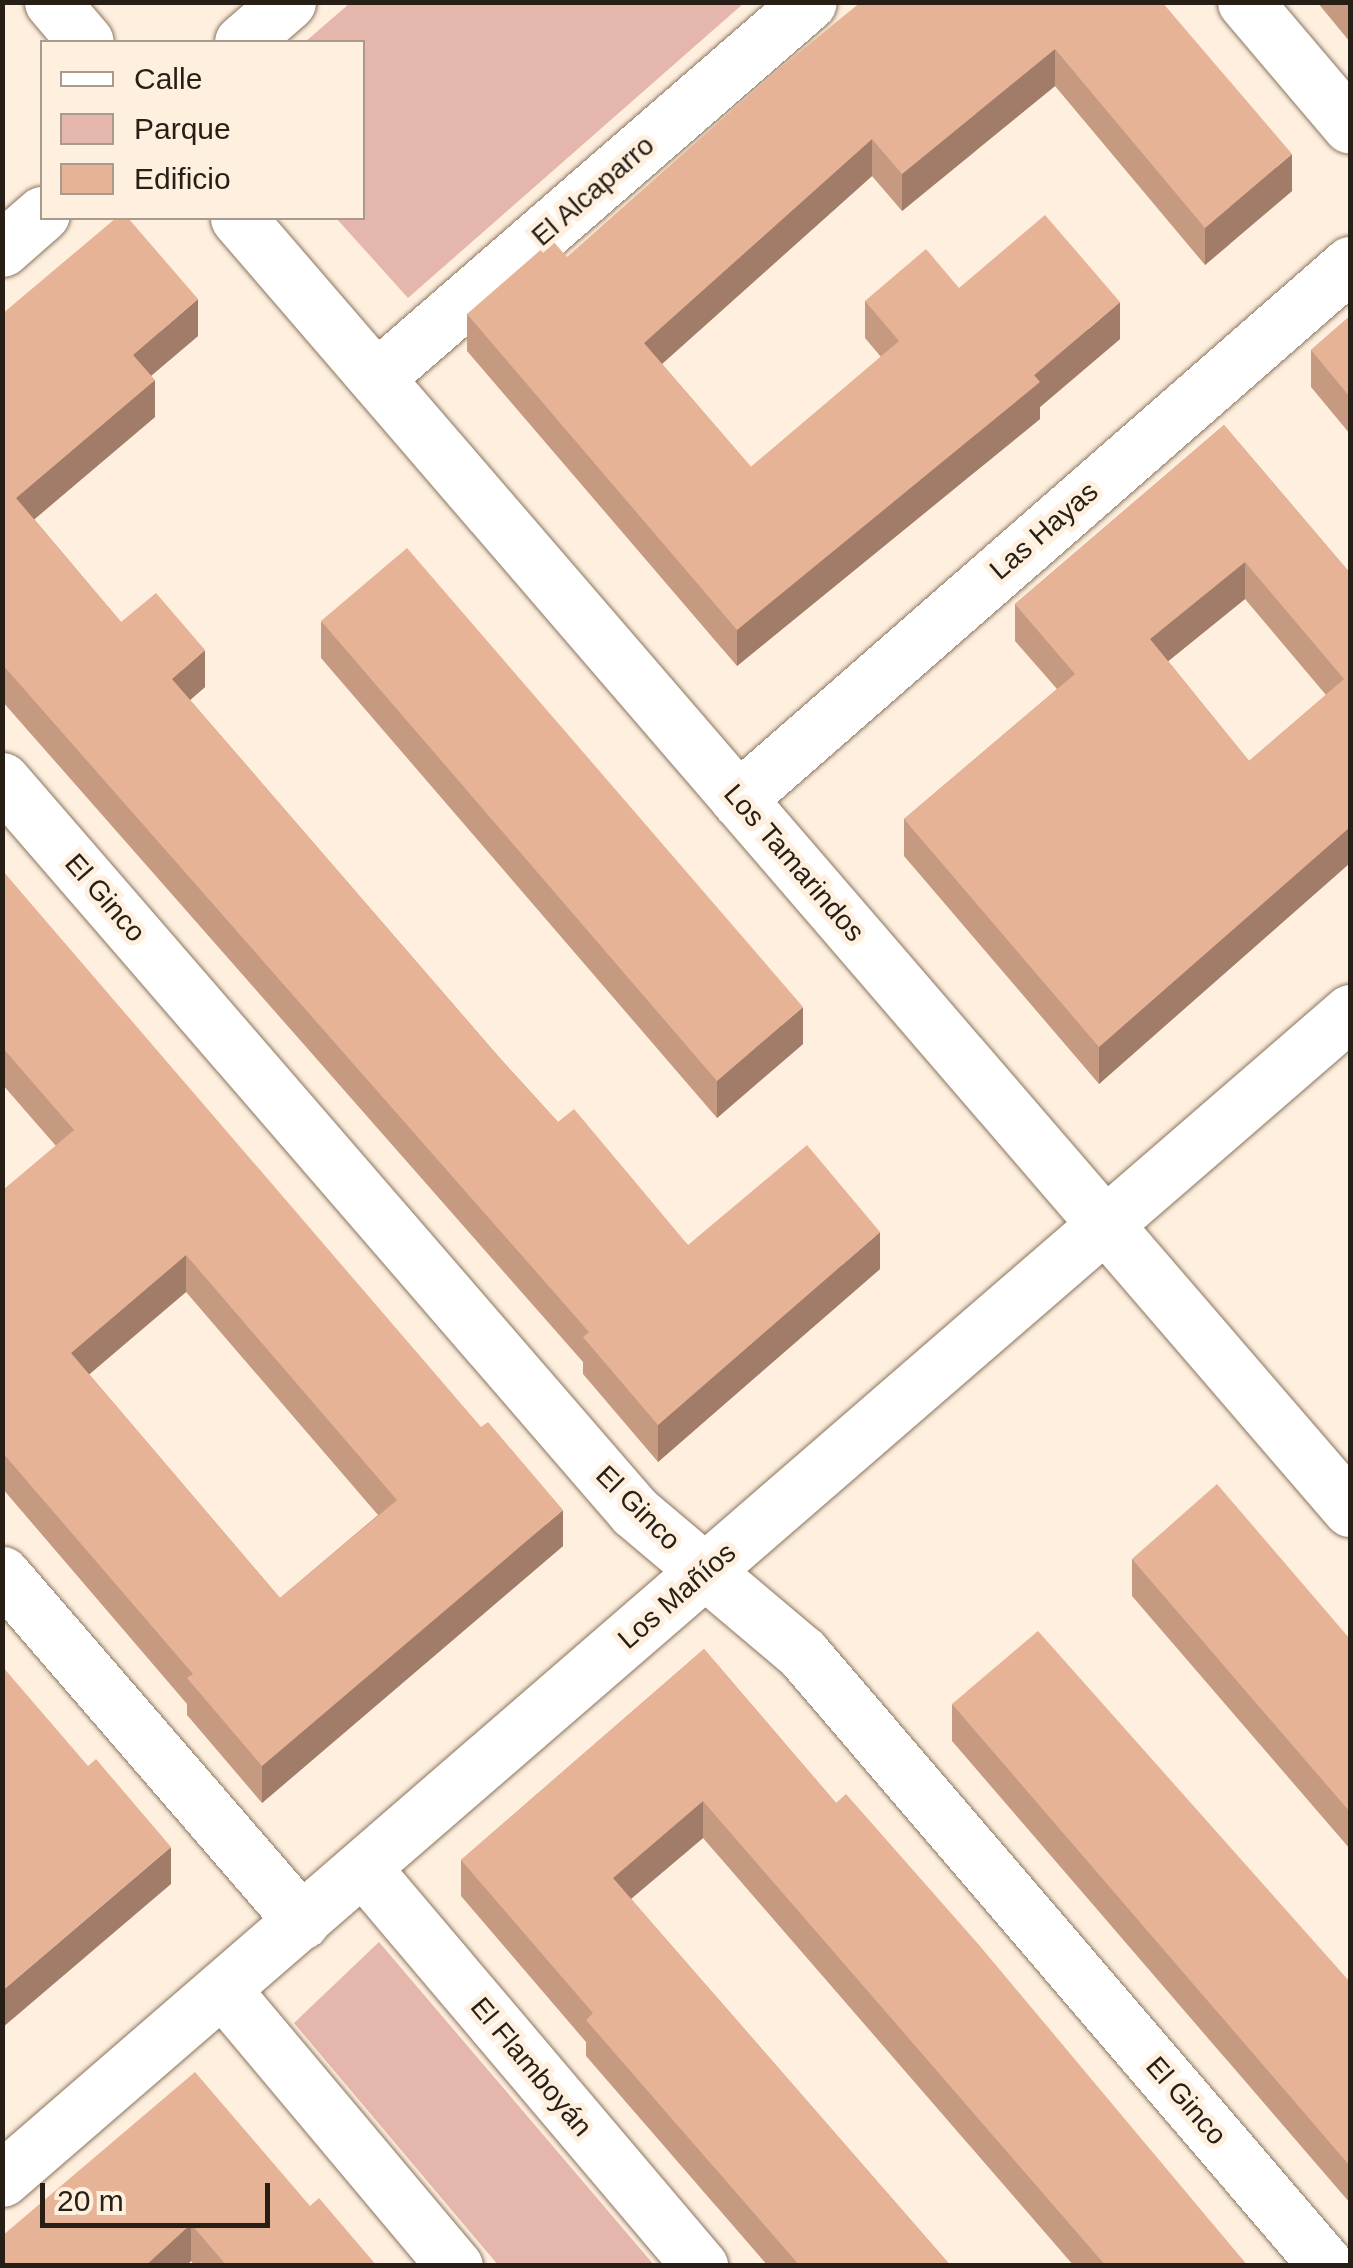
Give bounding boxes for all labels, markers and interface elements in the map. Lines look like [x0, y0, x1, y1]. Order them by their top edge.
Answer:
legend [40, 40, 365, 220]
text: Calle [134, 62, 202, 95]
text: Parque [134, 112, 231, 145]
street label: El Alcaparro [524, 128, 662, 254]
text: Edificio [134, 162, 231, 195]
street label: Las Hayas [983, 475, 1105, 587]
street label: Los Tamarindos [716, 777, 872, 949]
street label: El Ginco [58, 847, 152, 949]
street label: El Ginco [589, 1459, 687, 1557]
street label: Los Mañíos [611, 1536, 743, 1656]
street label: El Flamboyán [463, 1991, 599, 2143]
street label: El Ginco [1139, 2050, 1233, 2152]
scale bar [45, 2163, 275, 2225]
text: 20 m [57, 2184, 124, 2217]

